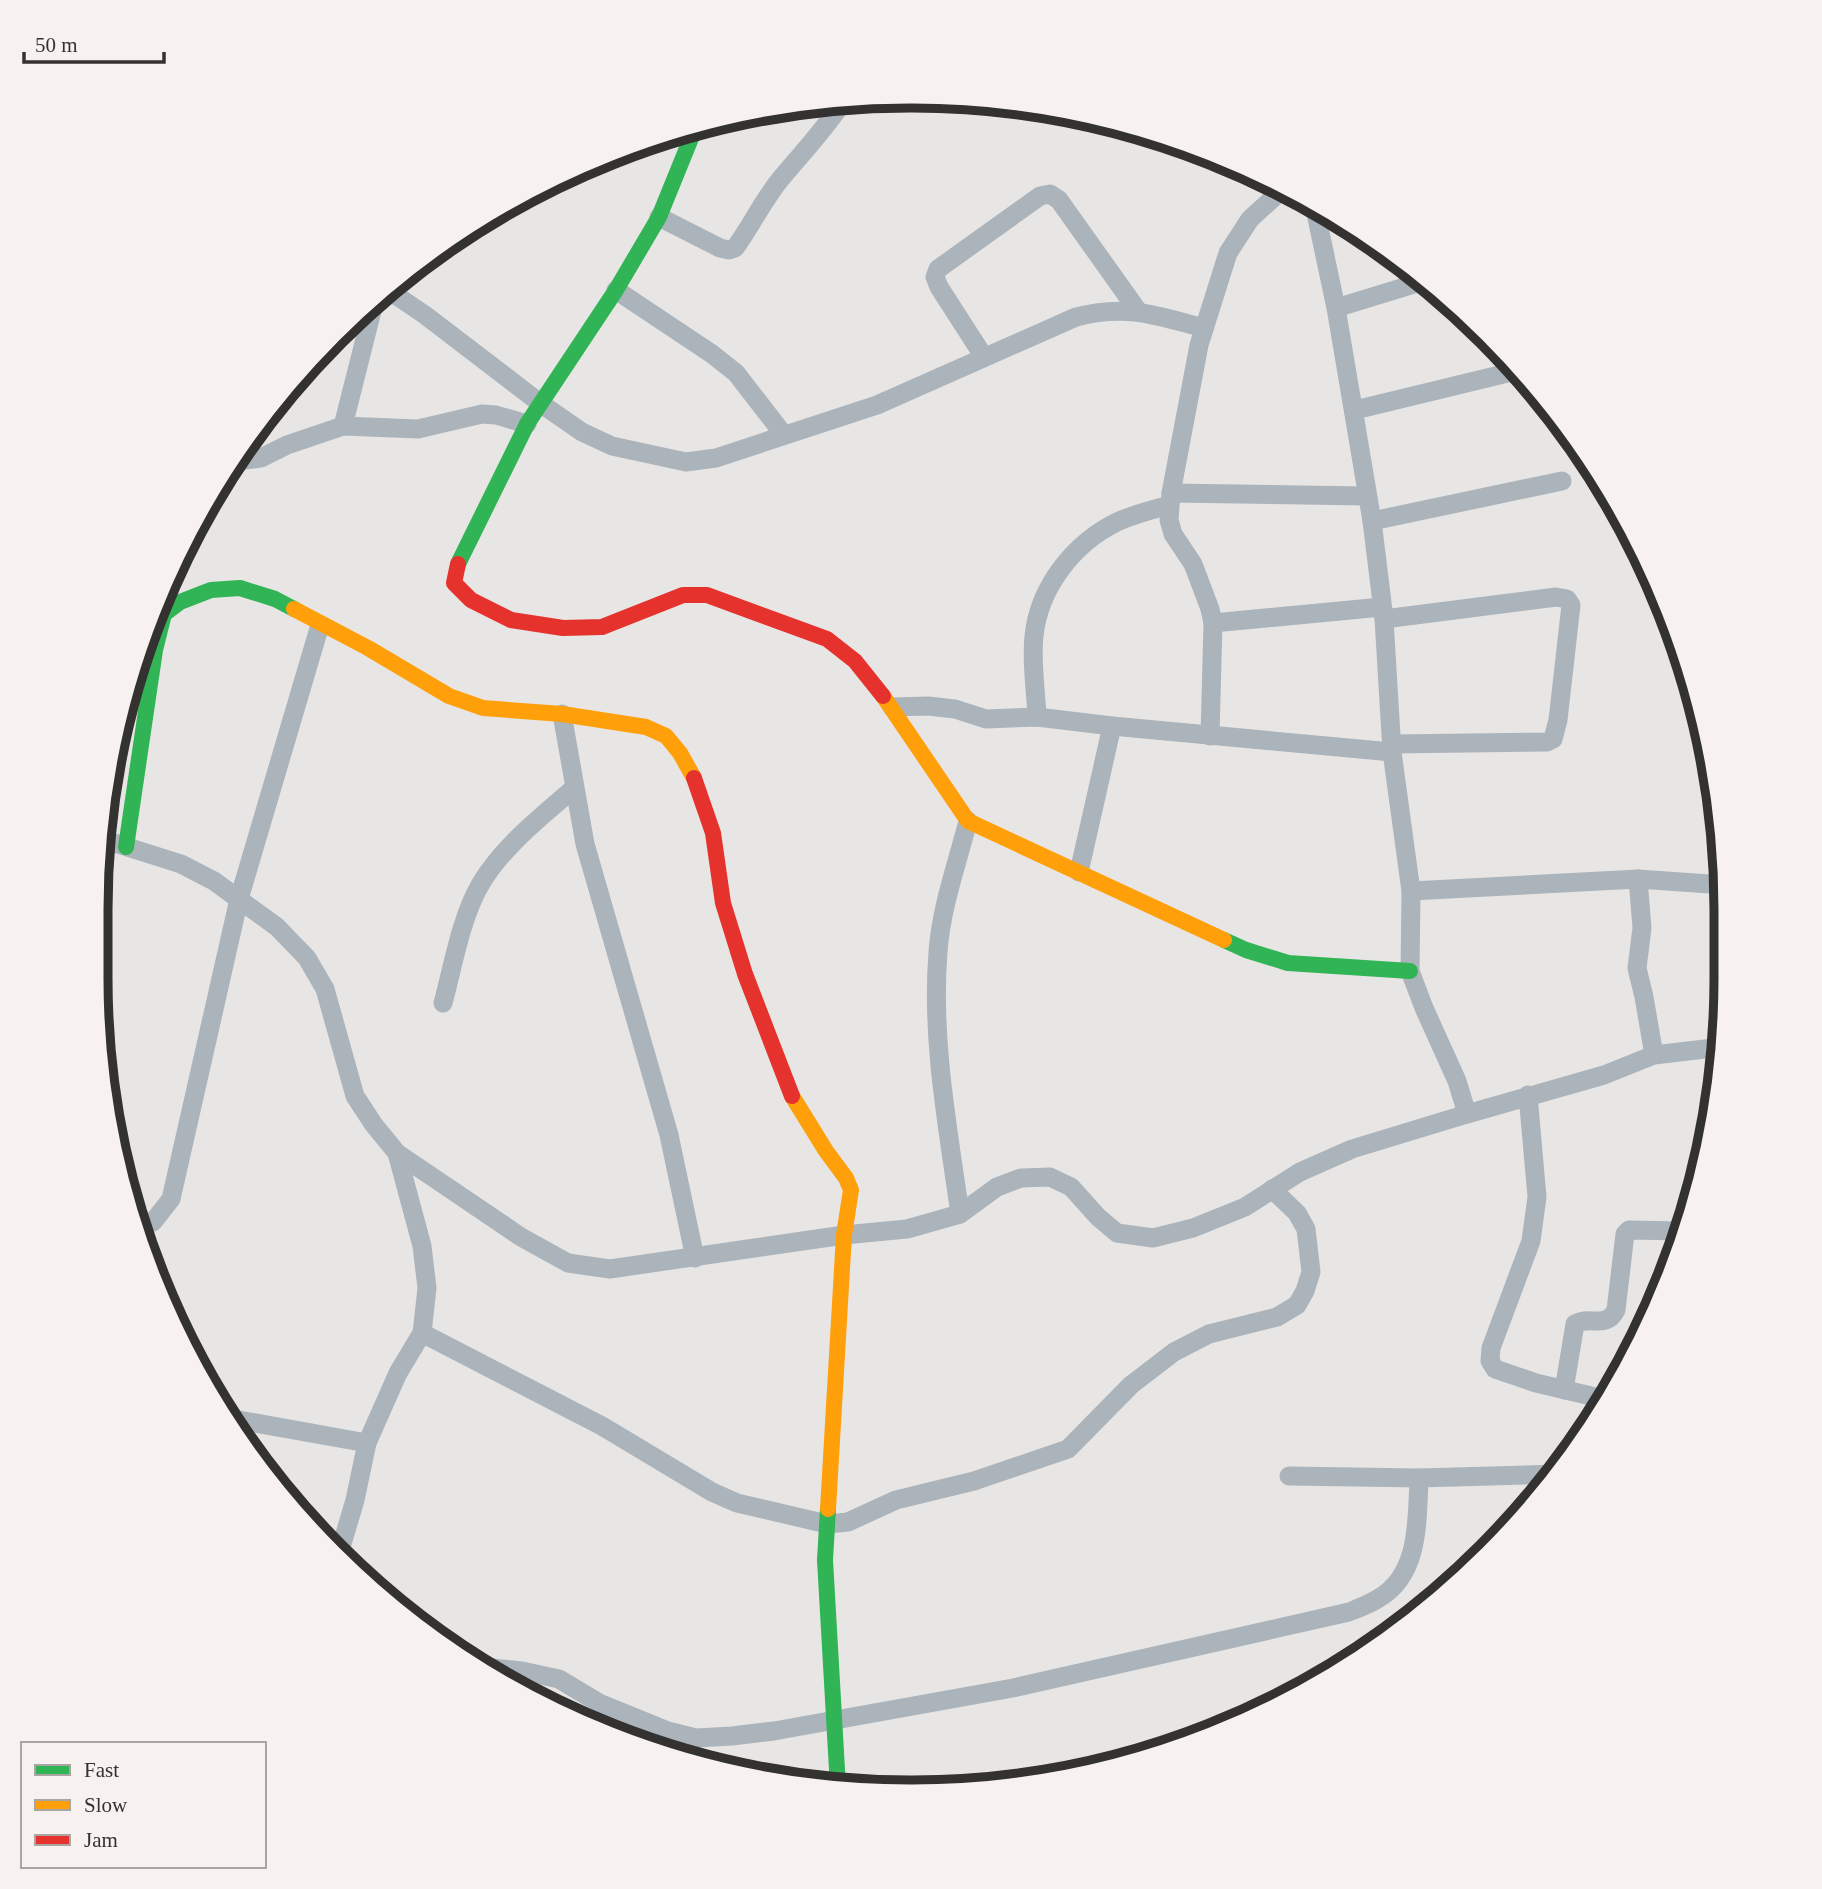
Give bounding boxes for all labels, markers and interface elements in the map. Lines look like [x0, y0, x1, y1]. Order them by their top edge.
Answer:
scale bar [24, 21, 164, 65]
text: 50 m [35, 33, 78, 57]
legend [21, 1742, 266, 1868]
text: Fast [84, 1758, 119, 1782]
text: Slow [84, 1793, 128, 1817]
text: Jam [84, 1828, 118, 1852]

